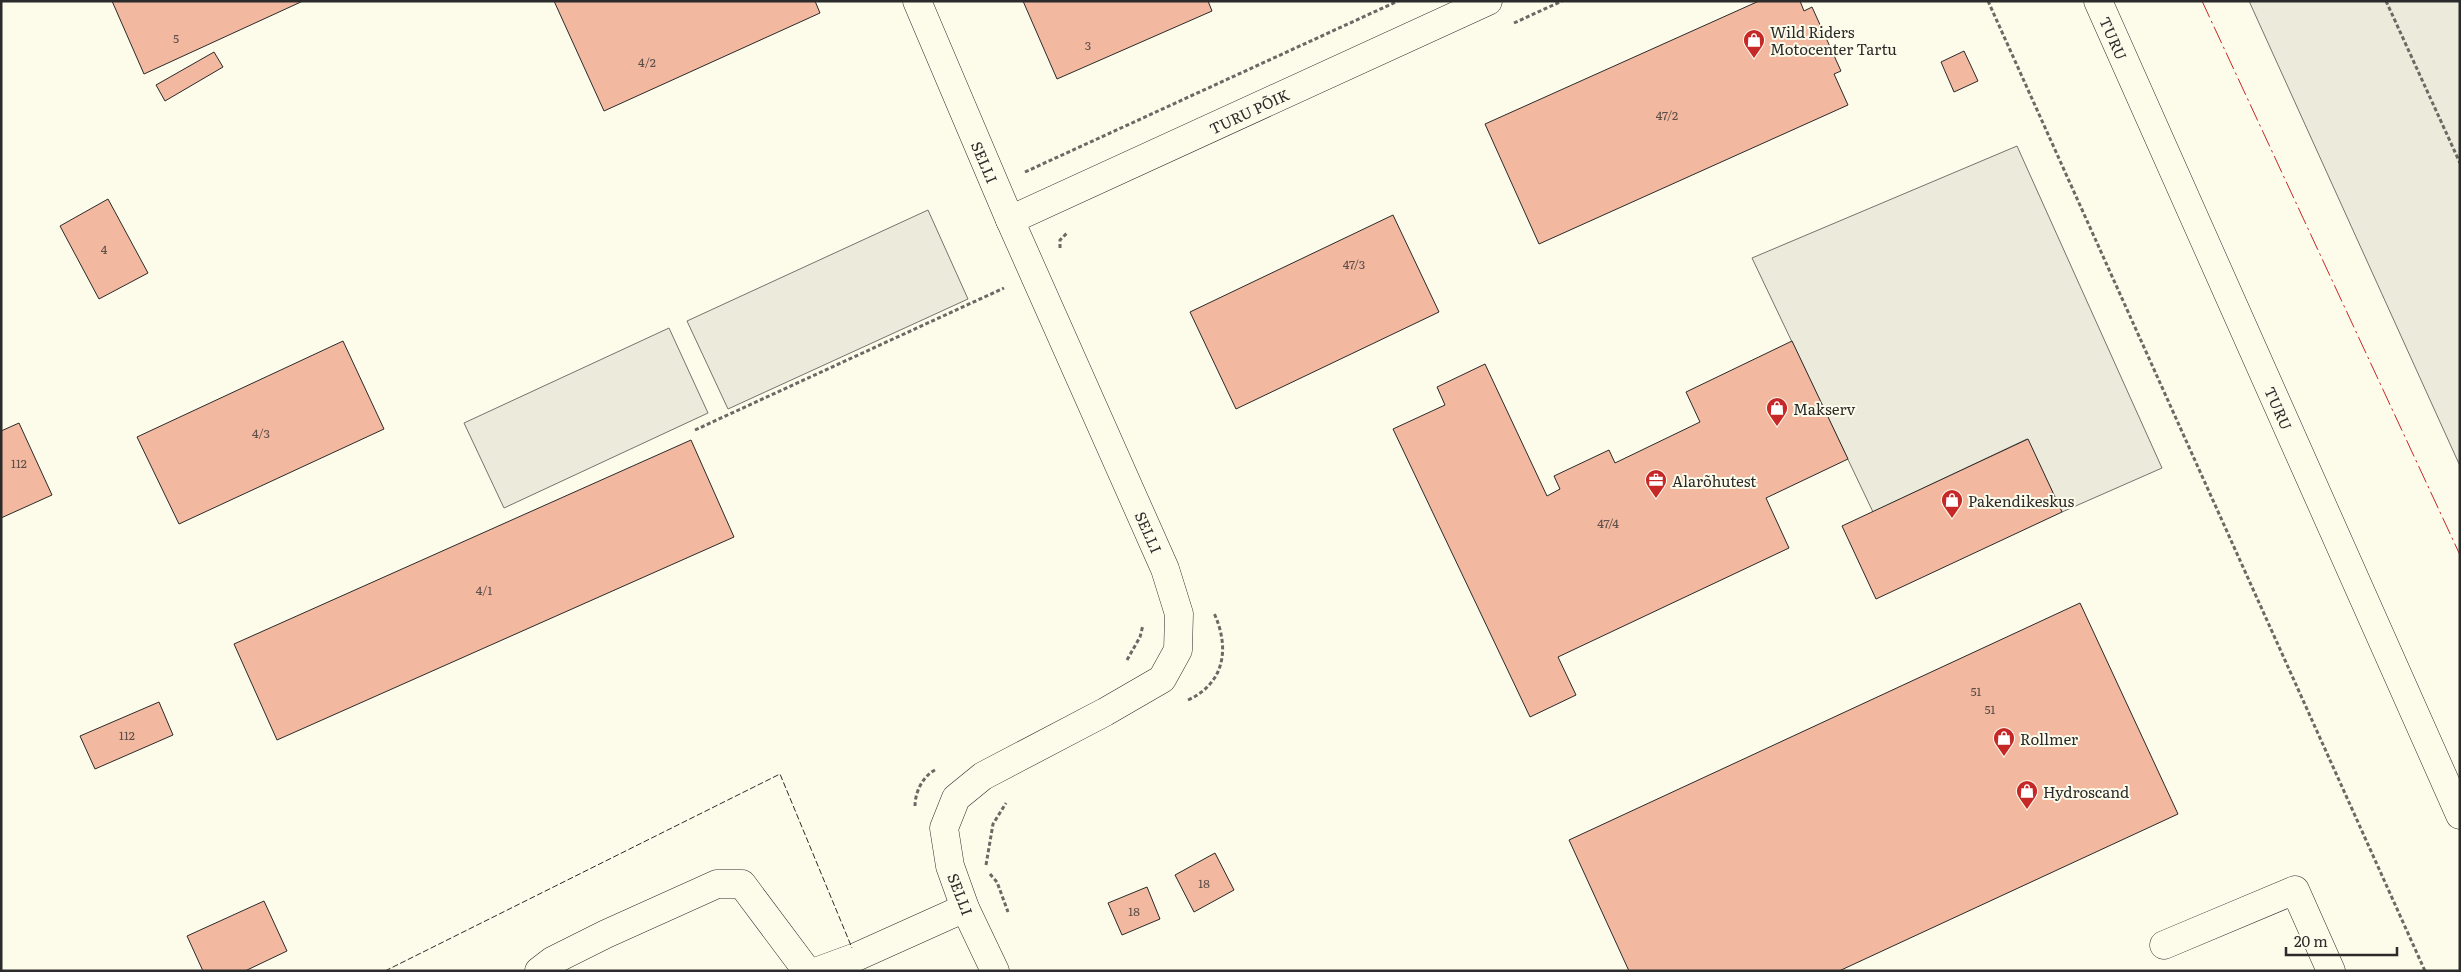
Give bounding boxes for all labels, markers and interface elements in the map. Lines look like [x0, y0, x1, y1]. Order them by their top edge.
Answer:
street label: TURU [2094, 13, 2134, 63]
place label: Wild Riders Motocenter Tartu [1770, 20, 1897, 60]
shop icon: Wild Riders Motocenter Tartu [1742, 28, 1766, 59]
house number: 5 [173, 29, 179, 47]
house number: 3 [1085, 36, 1091, 54]
house number: 4/2 [638, 53, 656, 71]
street label: TURU PÕIK [1205, 82, 1294, 140]
house number: 47/2 [1656, 106, 1678, 124]
street label: SELLI [966, 137, 1004, 187]
house number: 4 [101, 240, 108, 258]
house number: 47/3 [1343, 255, 1365, 273]
street label: TURU [2259, 383, 2299, 433]
shop icon: Makserv [1765, 396, 1789, 427]
place label: Makserv [1793, 397, 1855, 420]
house number: 4/3 [252, 424, 270, 442]
house number: 112 [11, 454, 27, 472]
office icon: Alarõhutest [1644, 468, 1668, 499]
place label: Alarõhutest [1672, 469, 1756, 492]
shop icon: Pakendikeskus [1940, 488, 1964, 519]
place label: Pakendikeskus [1968, 489, 2075, 512]
street label: SELLI [1130, 507, 1168, 557]
house number: 47/4 [1597, 514, 1619, 532]
house number: 4/1 [476, 581, 492, 599]
house number: 51 [1971, 682, 1982, 700]
house number: 51 [1985, 700, 1996, 718]
house number: 112 [119, 726, 135, 744]
shop icon: Rollmer [1992, 726, 2016, 757]
place label: Rollmer [2020, 727, 2078, 750]
shop icon: Hydroscand [2015, 779, 2039, 810]
place label: Hydroscand [2043, 780, 2129, 803]
street label: SELLI [942, 869, 980, 919]
house number: 18 [1198, 874, 1210, 892]
house number: 18 [1128, 902, 1140, 920]
scale bar [2286, 924, 2397, 956]
text: 20 m [2294, 929, 2328, 952]

